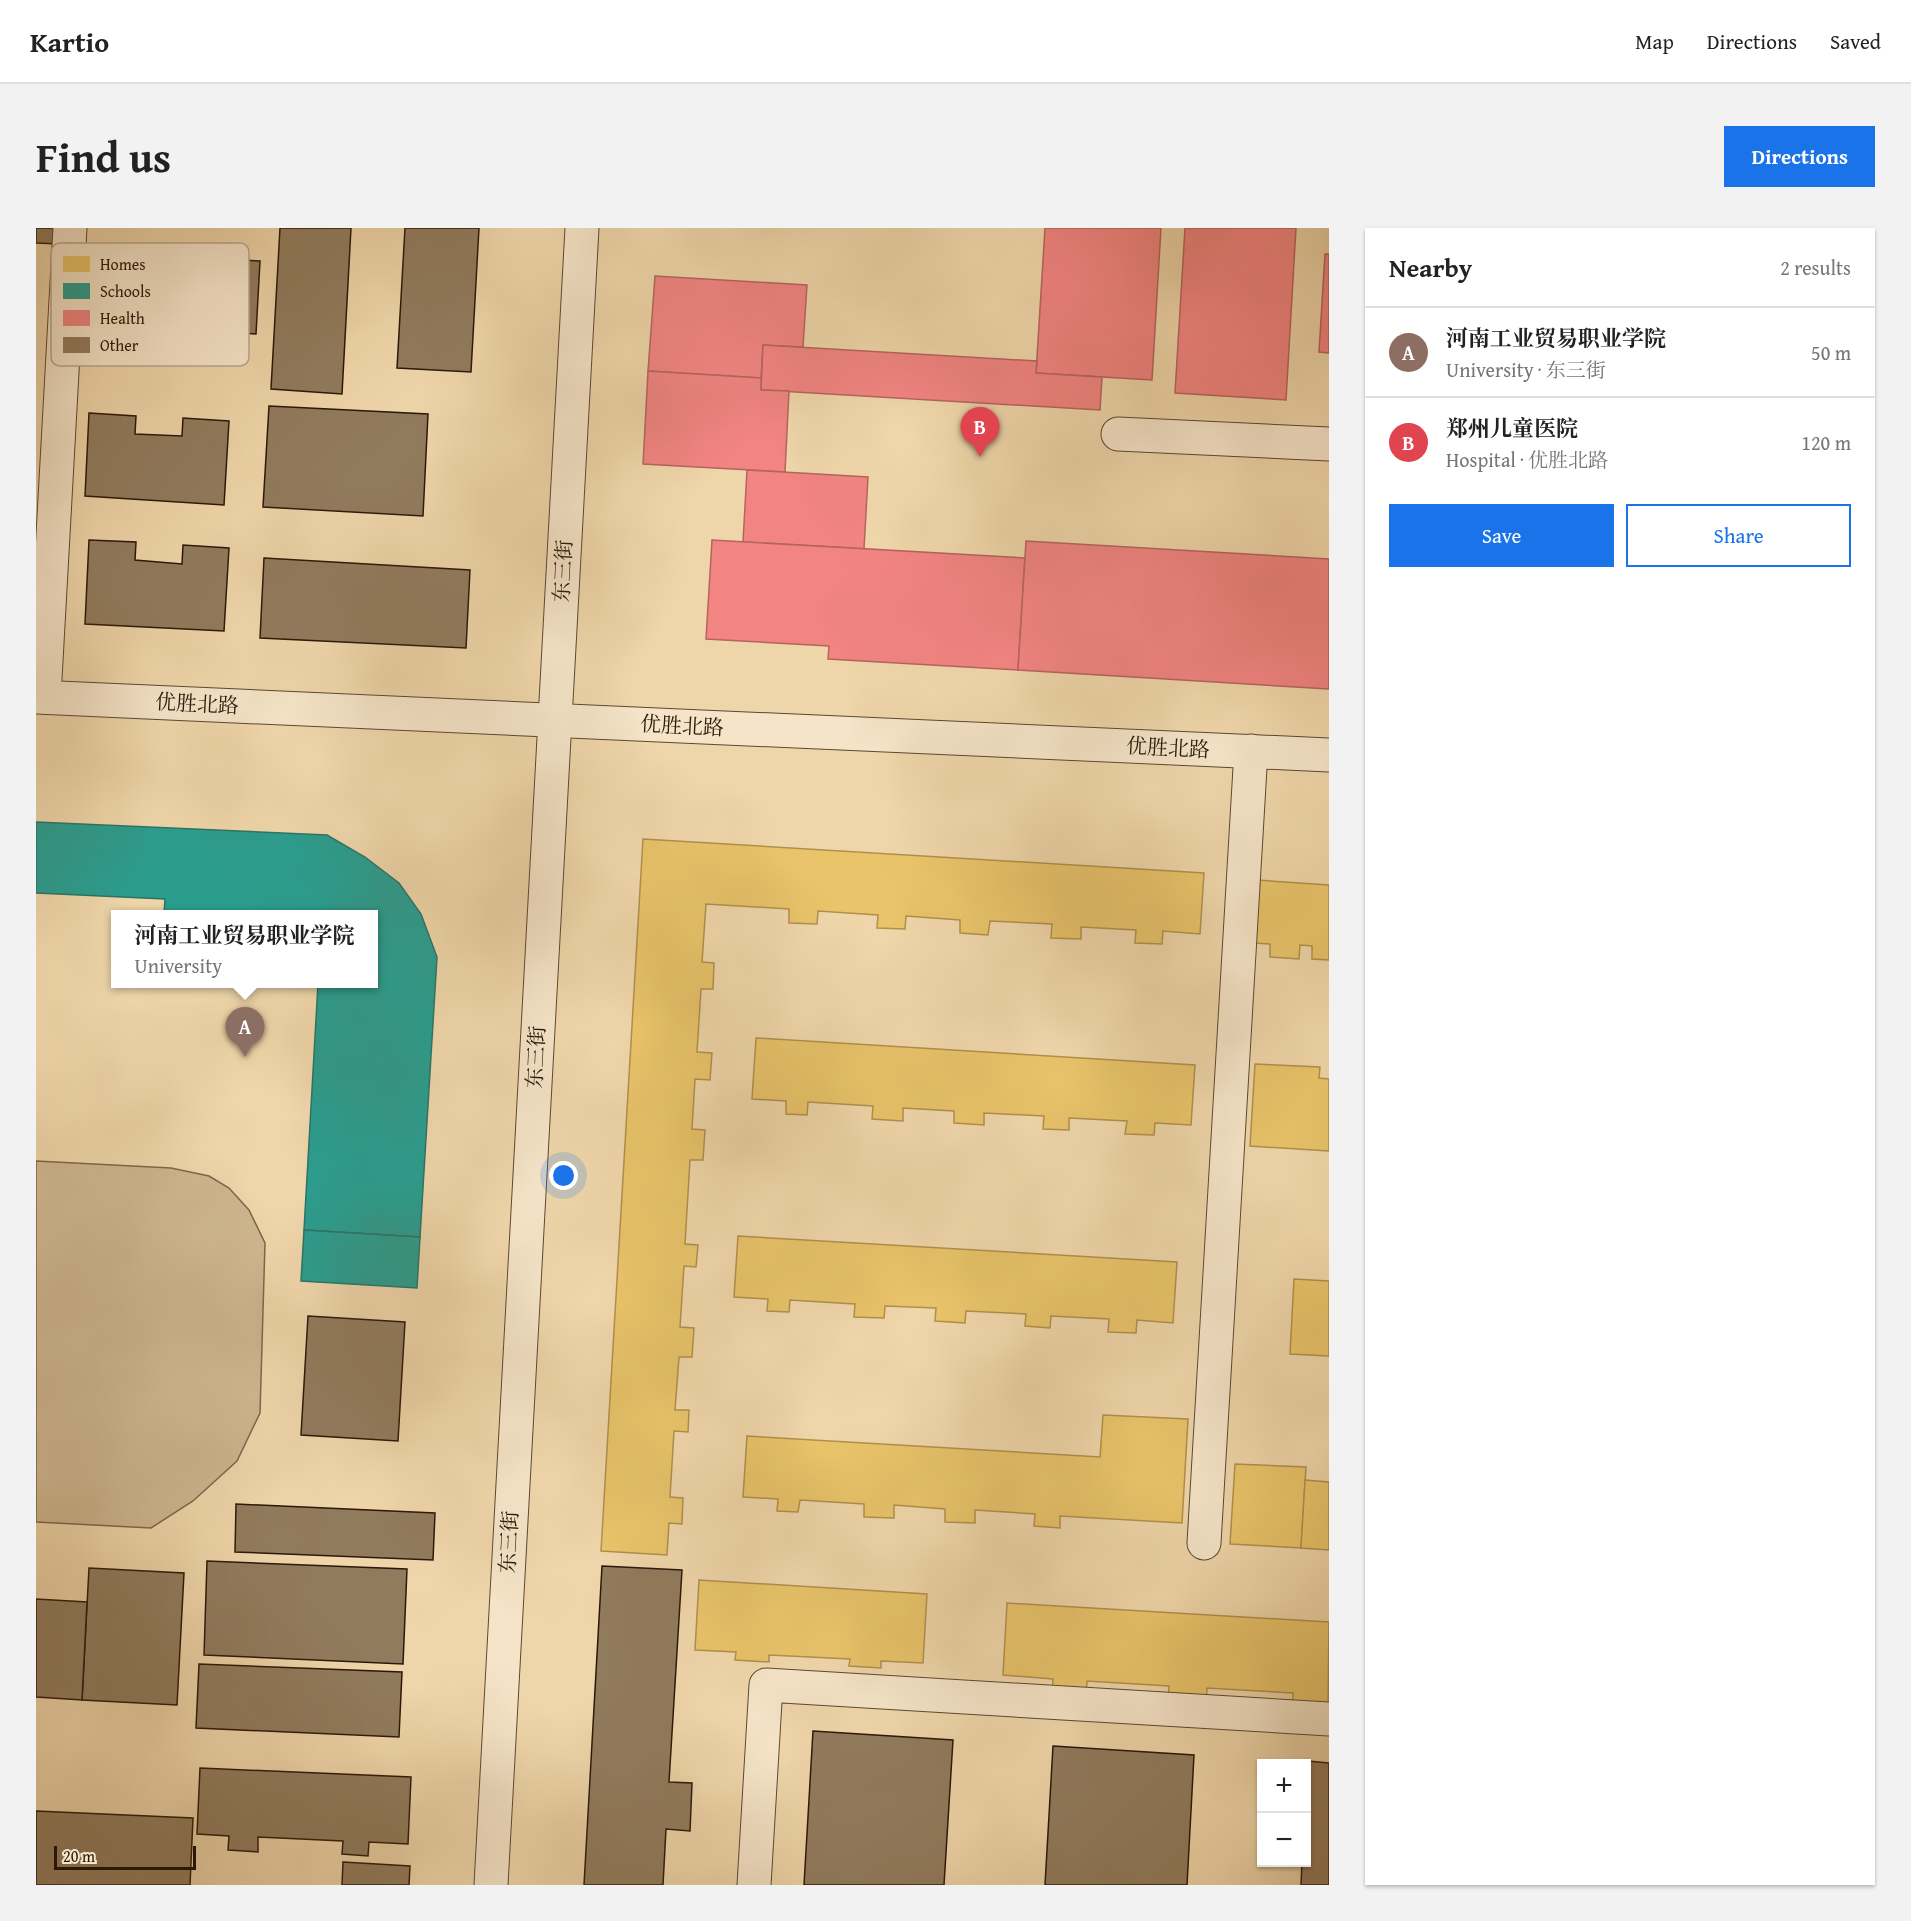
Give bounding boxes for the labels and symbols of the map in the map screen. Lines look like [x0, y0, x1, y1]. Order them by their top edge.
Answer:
legend [51, 243, 249, 366]
text: Homes [100, 252, 146, 276]
text: Schools [100, 279, 151, 303]
text: Health [100, 306, 145, 330]
text: Other [100, 333, 139, 357]
pin: B [960, 408, 1000, 457]
street label: 东三街 [545, 539, 580, 603]
street label: 优胜北路 [154, 686, 240, 721]
street label: 优胜北路 [639, 708, 725, 743]
street label: 优胜北路 [1125, 730, 1211, 765]
pin: A [226, 1008, 264, 1057]
street label: 东三街 [518, 1025, 553, 1089]
your location [549, 1161, 578, 1190]
street label: 东三街 [491, 1510, 526, 1574]
scale bar [54, 1843, 196, 1870]

